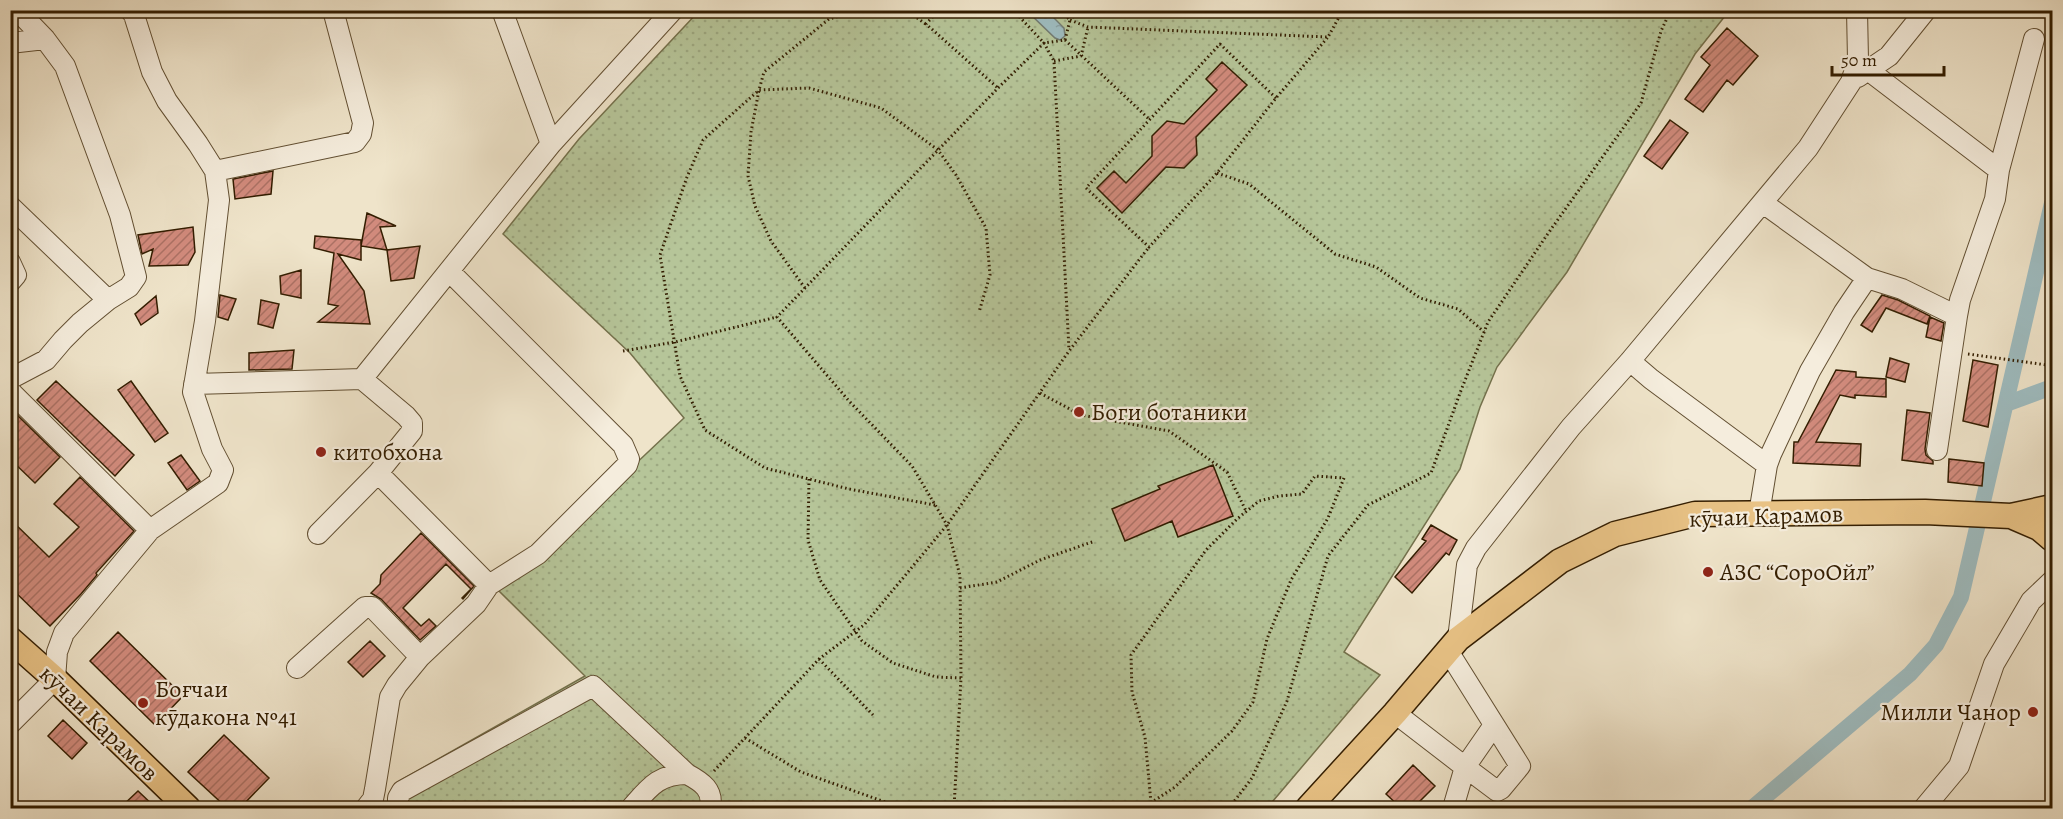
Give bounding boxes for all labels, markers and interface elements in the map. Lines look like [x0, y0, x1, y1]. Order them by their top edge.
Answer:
scale bar [1832, 39, 1944, 77]
text: 50 m [1841, 48, 1877, 72]
place label: Боги ботаники [1091, 396, 1247, 428]
marker: Боги ботаники [1072, 405, 1086, 419]
place label: китобхона [333, 436, 443, 468]
marker: китобхона [314, 445, 328, 459]
street label: кӯчаи Карамов [1688, 497, 1844, 535]
place label: АЗС “СороОйл” [1719, 556, 1875, 588]
marker: АЗС “СороОйл” [1701, 565, 1715, 579]
street label: кӯчаи Карамов [32, 658, 166, 788]
place label: Боғчаи кӯдакона №41 [155, 673, 297, 733]
marker: Боғчаи кӯдакона №41 [136, 696, 150, 710]
place label: Милли Чанор [1881, 696, 2021, 728]
marker: Милли Чанор [2026, 705, 2040, 719]

